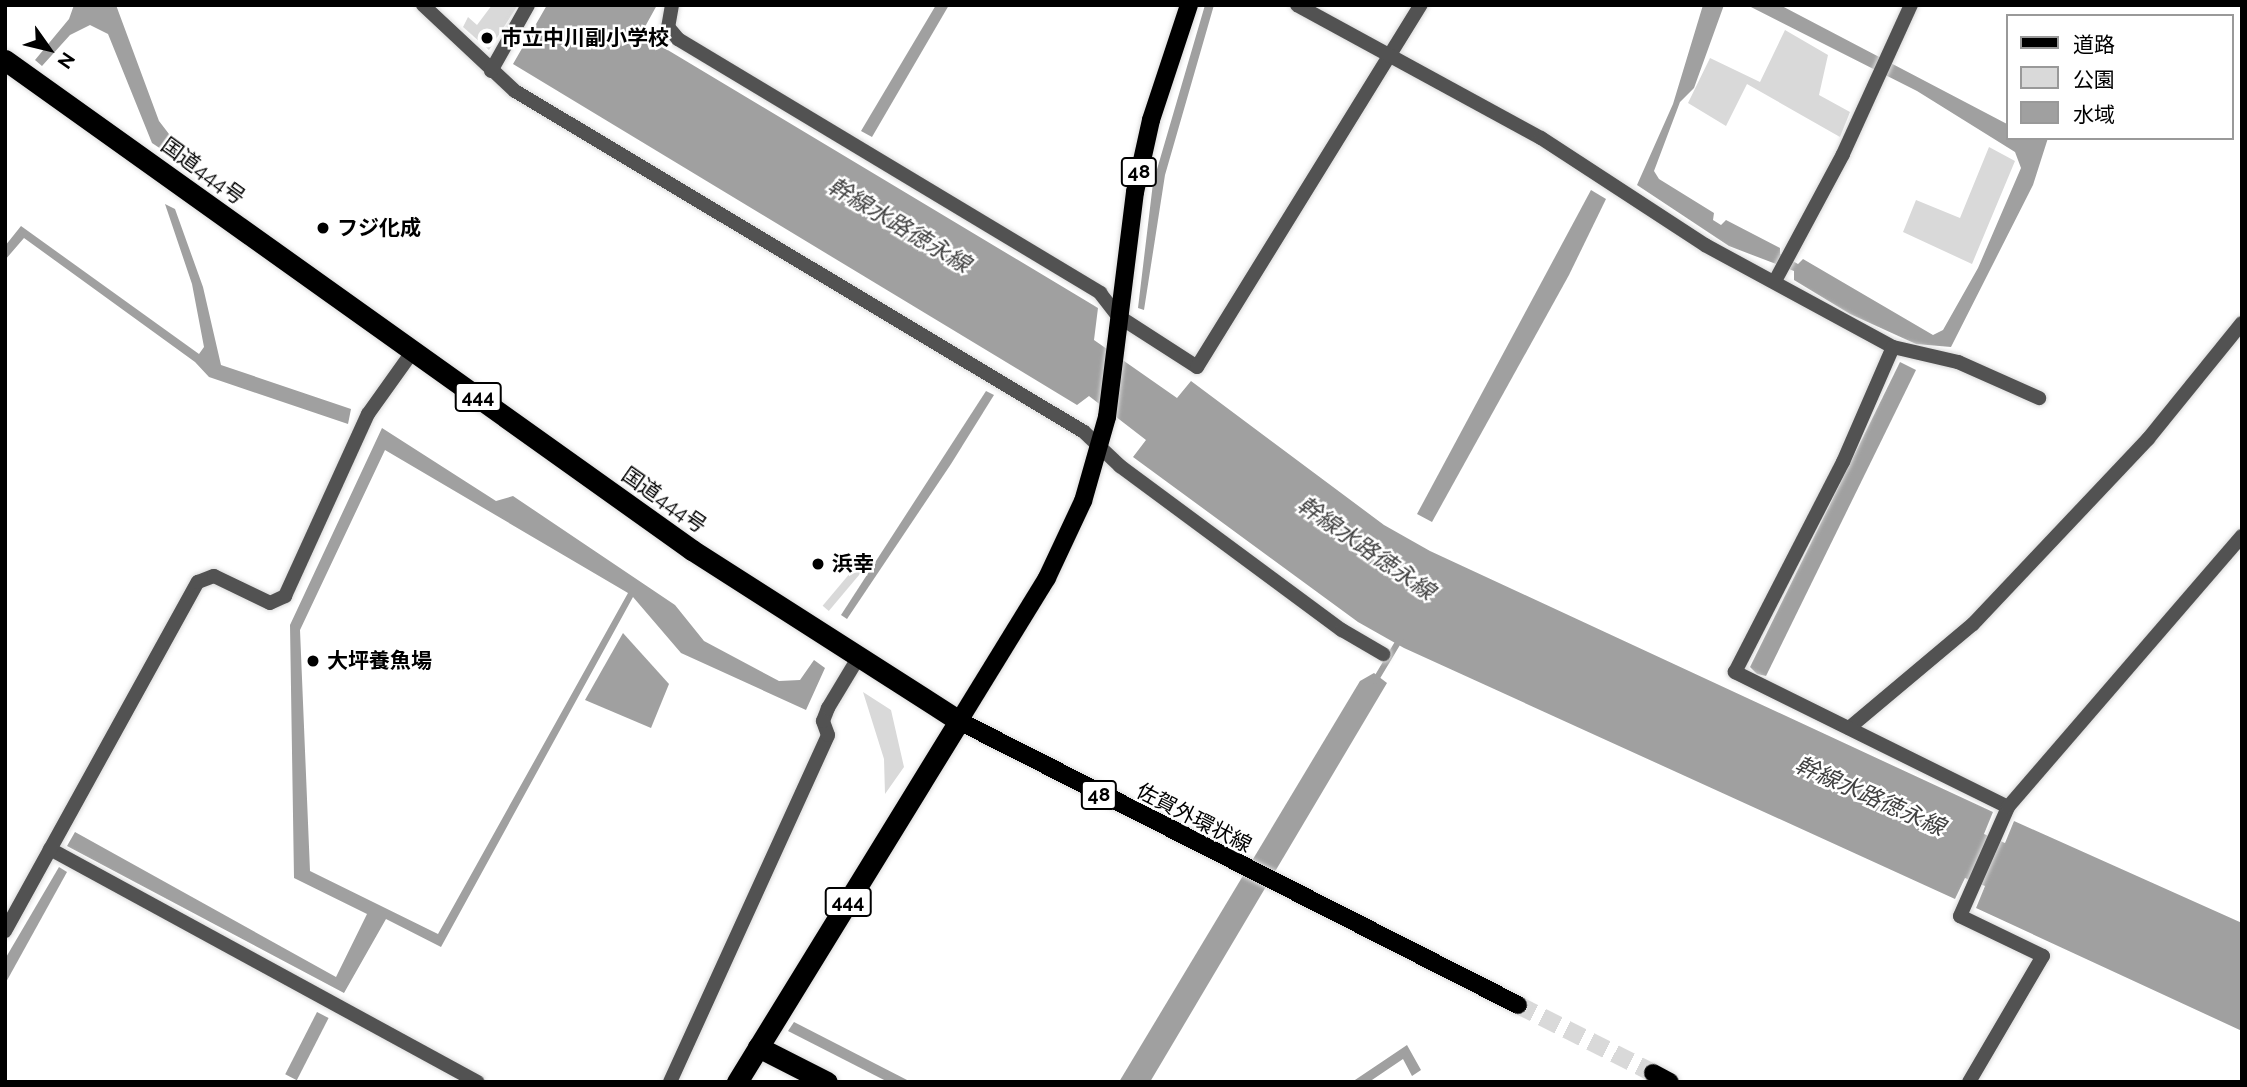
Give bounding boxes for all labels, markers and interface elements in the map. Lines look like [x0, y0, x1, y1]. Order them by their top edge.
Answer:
north arrow [14, 14, 84, 84]
legend [2006, 14, 2233, 140]
place label: 市立中川副小学校 [501, 25, 669, 51]
marker: 市立中川副小学校 [479, 30, 495, 46]
text: 道路 [2073, 32, 2115, 57]
text: N [53, 49, 80, 73]
text: 公園 [2073, 67, 2115, 92]
text: 水域 [2073, 102, 2115, 127]
street label: 国道444号 [156, 132, 250, 210]
road number: 48 [1120, 156, 1158, 188]
water label: 幹線水路徳永線 [823, 172, 975, 278]
place label: フジ化成 [337, 215, 421, 241]
marker: フジ化成 [315, 220, 331, 236]
road number: 444 [454, 382, 503, 412]
street label: 国道444号 [617, 462, 711, 538]
water label: 幹線水路徳永線 [1292, 491, 1440, 605]
place label: 浜幸 [832, 551, 874, 577]
marker: 浜幸 [810, 556, 826, 572]
place label: 大坪養魚場 [327, 648, 432, 674]
marker: 大坪養魚場 [305, 653, 321, 669]
water label: 幹線水路徳永線 [1791, 751, 1949, 841]
street label: 佐賀外環状線 [1132, 778, 1256, 858]
road number: 48 [1080, 780, 1118, 810]
road number: 444 [824, 887, 872, 918]

